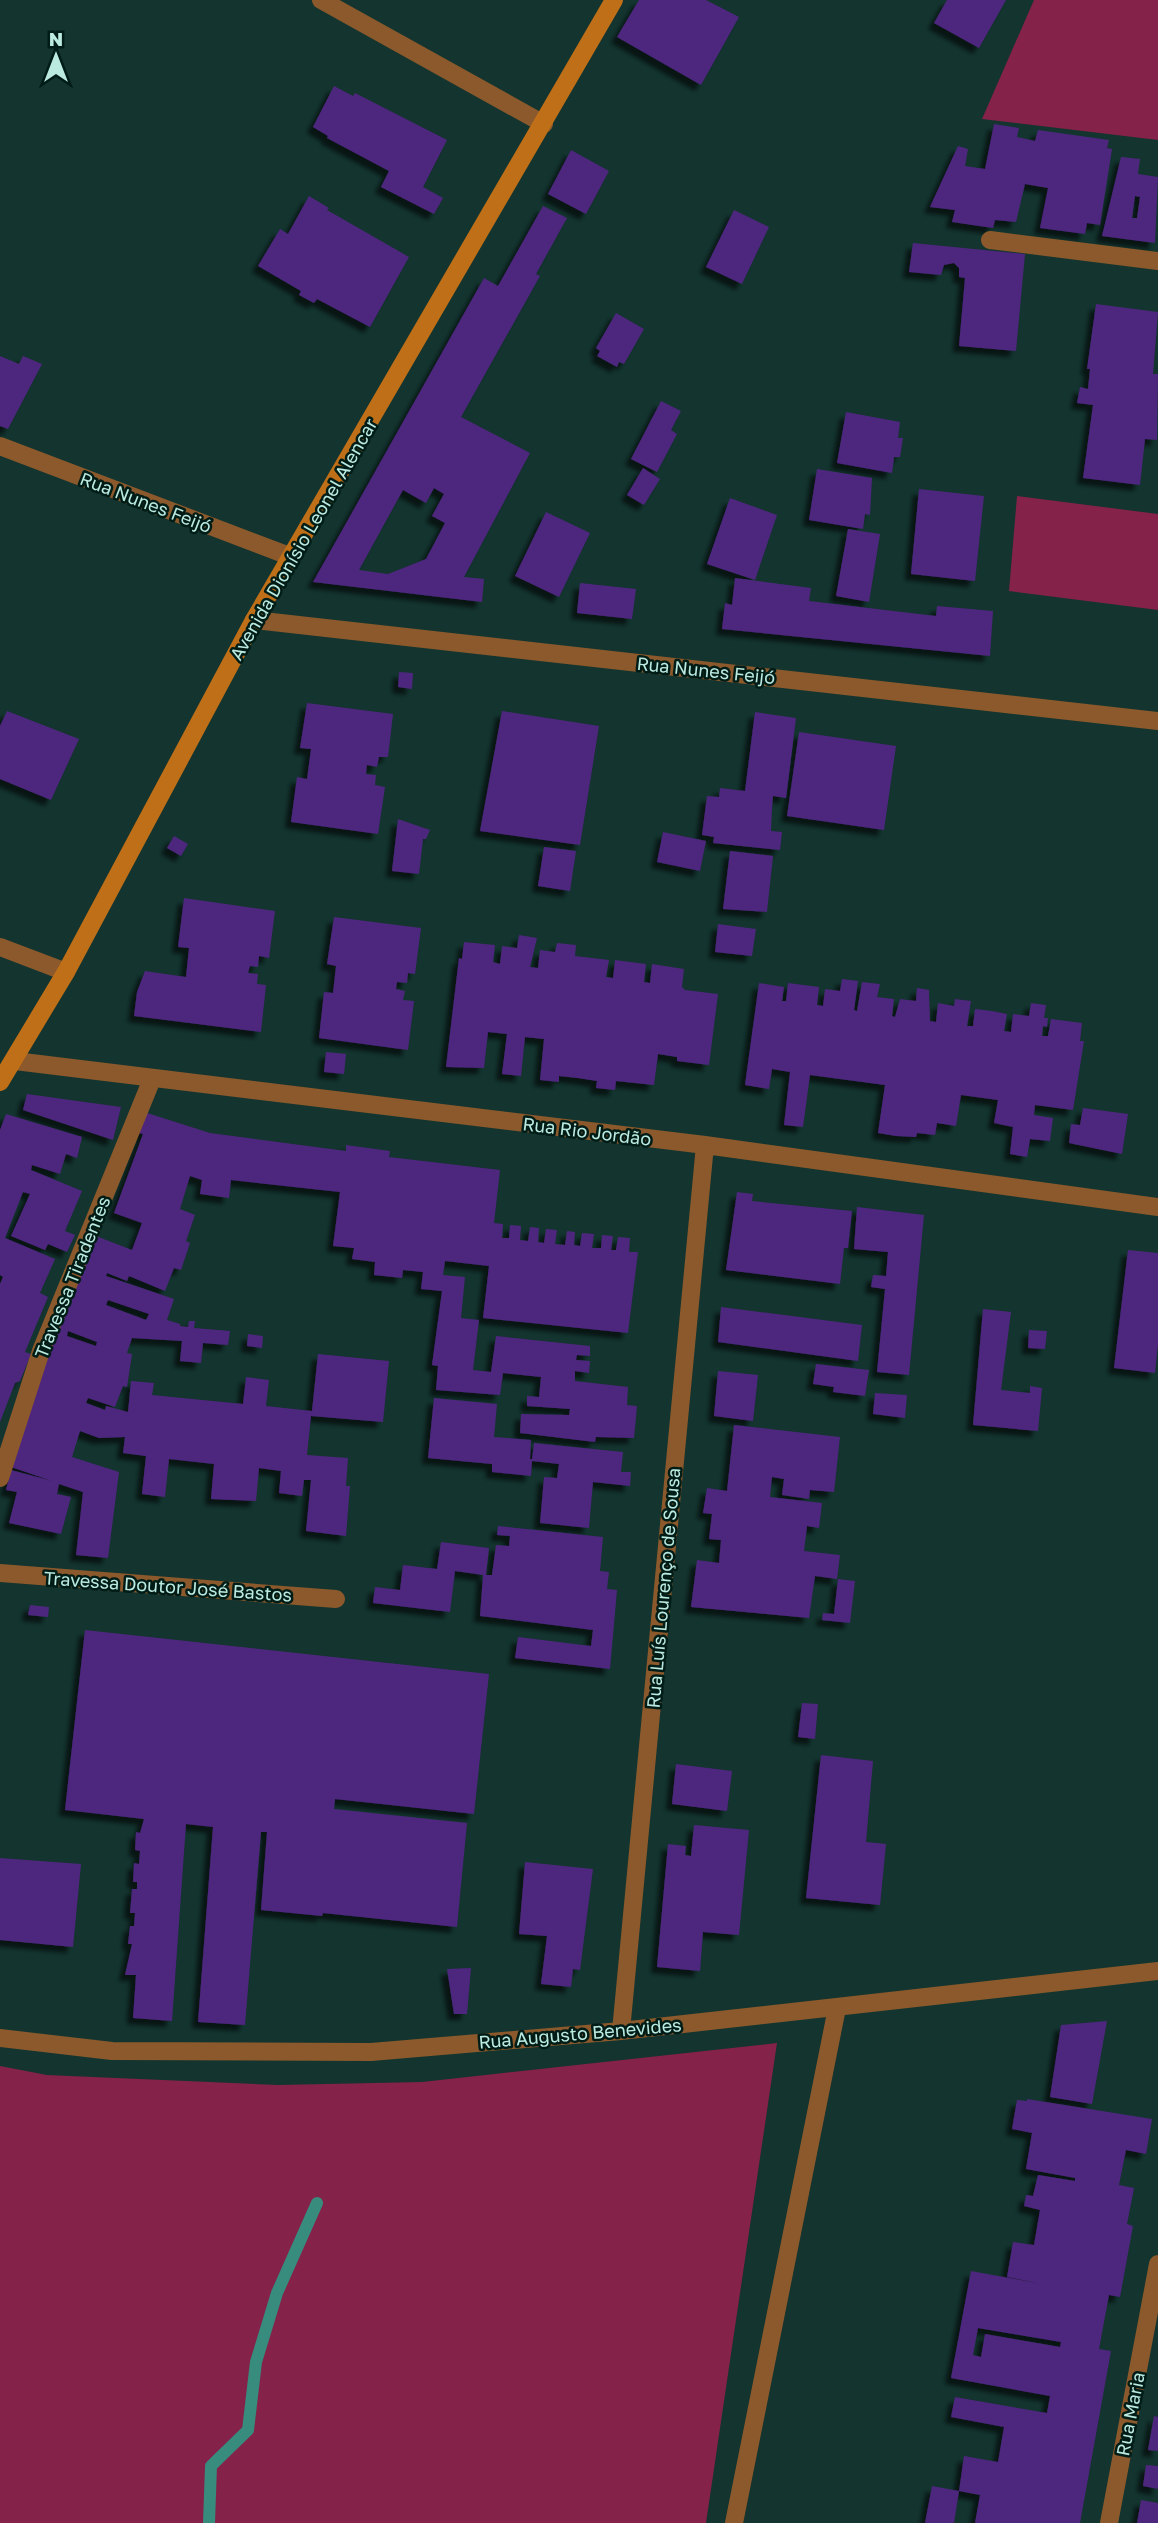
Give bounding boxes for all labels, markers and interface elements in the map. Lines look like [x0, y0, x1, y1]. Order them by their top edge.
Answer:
north arrow [21, 21, 91, 91]
text: N [49, 27, 63, 50]
street label: Avenida Dionísio Leonel Alencar [225, 414, 381, 664]
street label: Rua Nunes Feijó [77, 467, 215, 537]
street label: Rua Nunes Feijó [636, 652, 776, 688]
street label: Rua Rio Jordão [521, 1112, 653, 1150]
street label: Travessa Tiradentes [29, 1193, 115, 1361]
street label: Rua Luís Lourenço de Sousa [642, 1467, 684, 1709]
street label: Travessa Doutor José Bastos [43, 1566, 293, 1606]
street label: Rua Augusto Benevides [478, 2013, 682, 2053]
street label: Rua Maria [1111, 2370, 1149, 2458]

